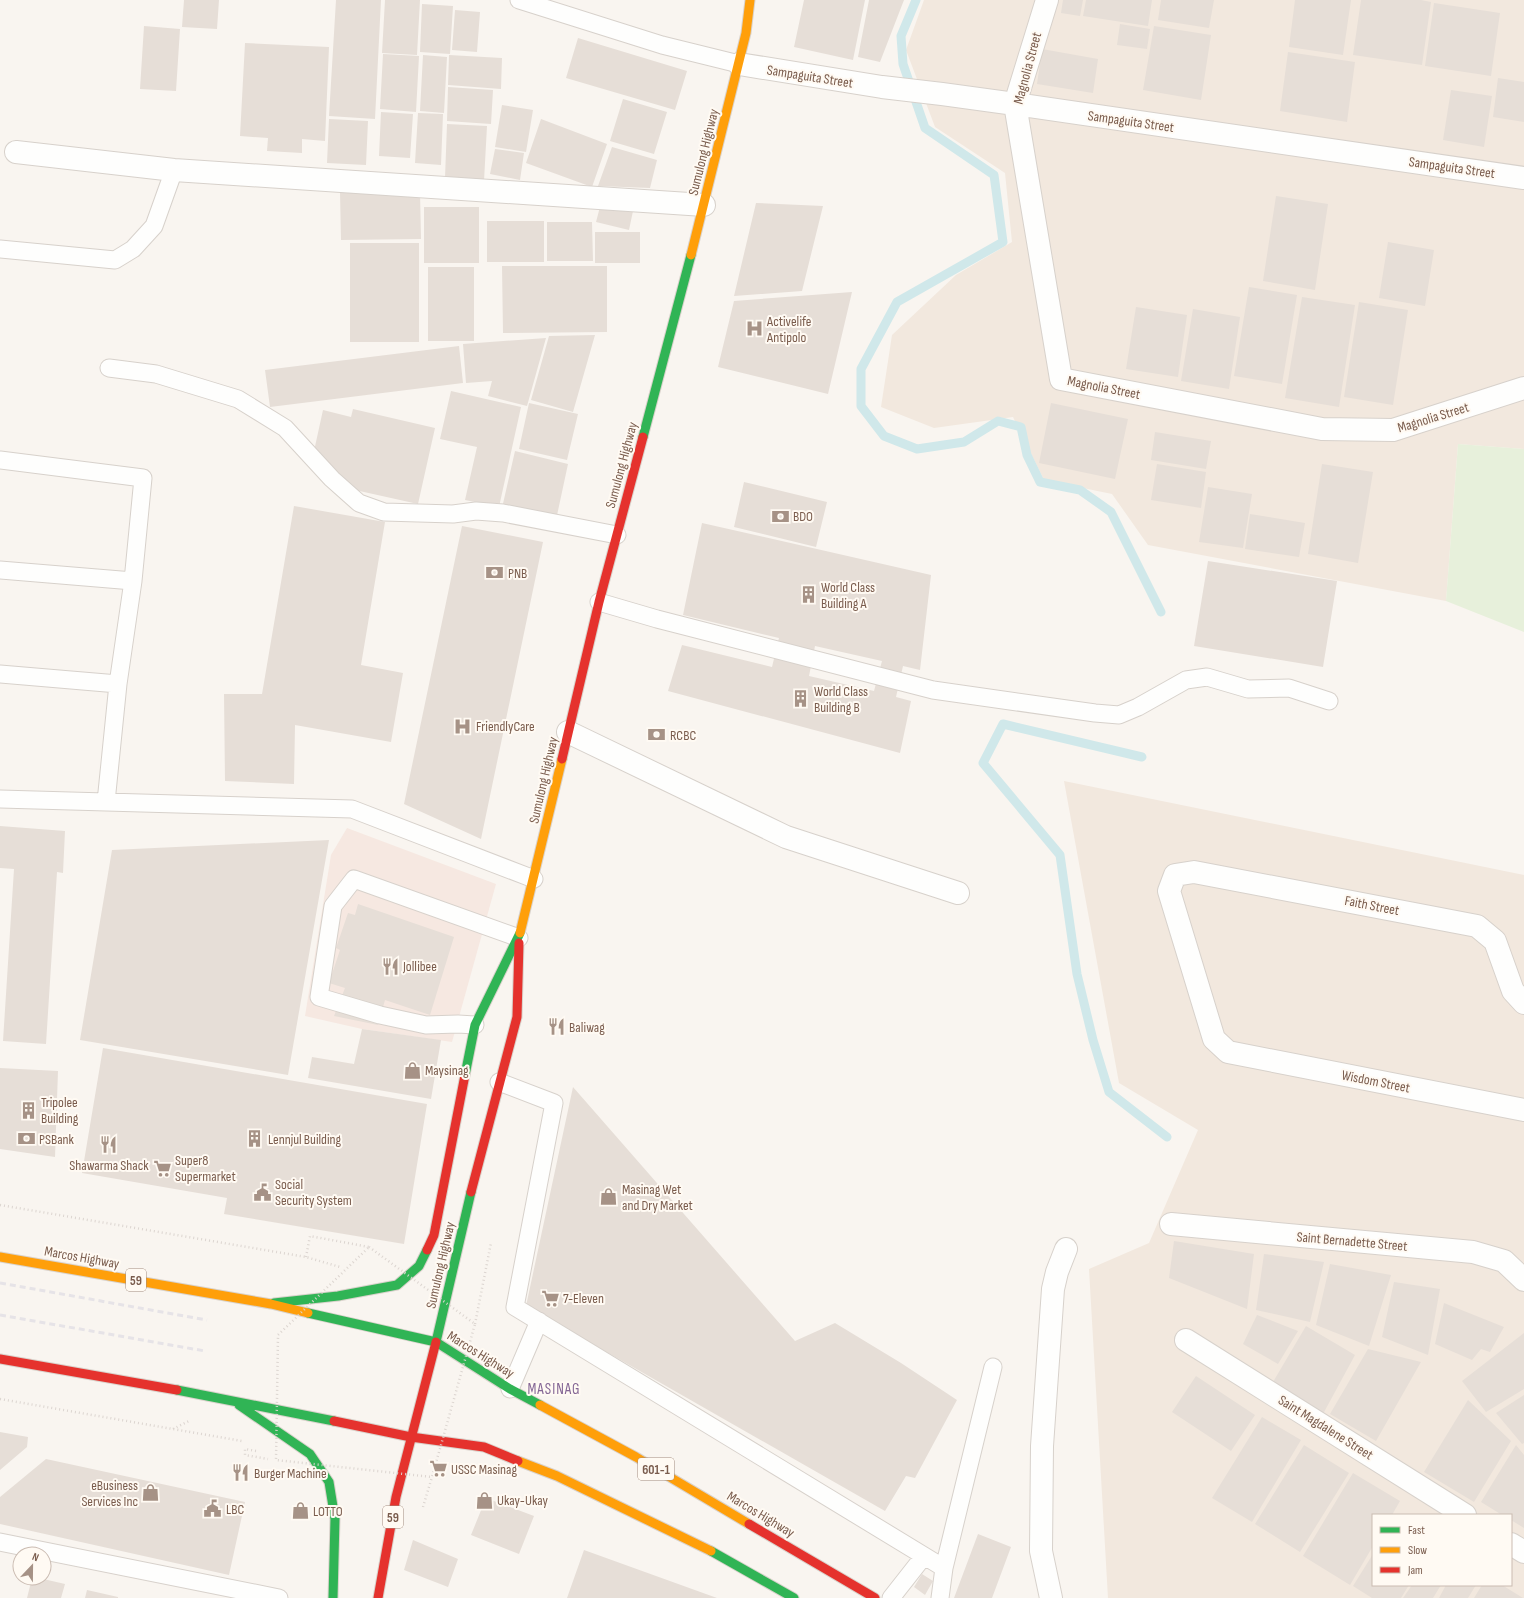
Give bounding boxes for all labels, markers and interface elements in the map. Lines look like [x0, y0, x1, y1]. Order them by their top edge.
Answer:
street label: Magnolia Street [1010, 30, 1045, 106]
street label: Sampaguita Street [766, 61, 854, 92]
street label: Sumulong Highway [685, 107, 723, 197]
street label: Sampaguita Street [1087, 107, 1175, 136]
street label: Sampaguita Street [1408, 153, 1496, 182]
place label: Activelife Antipolo [766, 313, 811, 346]
hospital icon: Activelife Antipolo [744, 319, 764, 339]
street label: Magnolia Street [1066, 372, 1142, 403]
street label: Magnolia Street [1395, 399, 1471, 436]
street label: Sumulong Highway [602, 420, 641, 510]
bank icon: BDO [770, 506, 790, 526]
place label: BDO [793, 508, 813, 525]
bank icon: PNB [485, 563, 505, 583]
place label: PNB [508, 565, 527, 582]
place label: World Class Building A [821, 579, 875, 612]
building icon: World Class Building A [798, 585, 818, 605]
place label: World Class Building B [814, 683, 868, 716]
building icon: World Class Building B [791, 689, 811, 709]
hospital icon: FriendlyCare [453, 716, 473, 736]
place label: FriendlyCare [476, 718, 535, 735]
bank icon: RCBC [647, 725, 667, 745]
place label: RCBC [670, 727, 696, 744]
street label: Sumulong Highway [525, 734, 562, 825]
street label: Faith Street [1343, 892, 1401, 919]
restaurant icon: Jollibee [380, 956, 400, 976]
place label: Jollibee [402, 958, 437, 975]
restaurant icon: Baliwag [546, 1017, 566, 1037]
place label: Baliwag [569, 1019, 605, 1036]
shop icon: Maysinag [402, 1060, 422, 1080]
place label: Maysinag [425, 1062, 469, 1079]
street label: Wisdom Street [1340, 1067, 1411, 1096]
place label: Tripolee Building [41, 1094, 79, 1127]
building icon: Tripolee Building [18, 1100, 38, 1120]
bank icon: PSBank [16, 1129, 36, 1149]
building icon: Lennjul Building [245, 1129, 265, 1149]
place label: PSBank [39, 1131, 75, 1148]
place label: Lennjul Building [268, 1131, 342, 1148]
restaurant icon: Shawarma Shack [99, 1135, 119, 1155]
place label: Super8 Supermarket [175, 1152, 236, 1185]
place label: Shawarma Shack [69, 1157, 149, 1174]
supermarket icon: Super8 Supermarket [152, 1158, 172, 1178]
place label: Social Security System [275, 1176, 352, 1209]
place label: Masinag Wet and Dry Market [622, 1181, 693, 1214]
public building icon: Social Security System [252, 1182, 272, 1202]
shop icon: Masinag Wet and Dry Market [599, 1187, 619, 1207]
street label: Sumulong Highway [422, 1219, 459, 1310]
street label: Saint Bernadette Street [1296, 1228, 1408, 1255]
street label: Marcos Highway [43, 1243, 121, 1273]
road number: 59 [126, 1269, 146, 1291]
supermarket icon: 7-Eleven [540, 1288, 560, 1308]
place label: 7-Eleven [563, 1290, 604, 1307]
street label: Marcos Highway [444, 1327, 518, 1382]
district label: MASINAG [527, 1380, 581, 1399]
street label: Saint Magdalene Street [1275, 1391, 1376, 1463]
road number: 601-1 [638, 1458, 674, 1480]
supermarket icon: USSC Masinag [428, 1459, 448, 1479]
place label: USSC Masinag [451, 1461, 517, 1478]
restaurant icon: Burger Machine [231, 1463, 251, 1483]
place label: Burger Machine [254, 1465, 327, 1482]
place label: eBusiness Services Inc [81, 1477, 138, 1510]
shop icon: eBusiness Services Inc [141, 1483, 161, 1503]
street label: Marcos Highway [724, 1488, 798, 1542]
shop icon: Ukay-Ukay [474, 1490, 494, 1510]
place label: Ukay-Ukay [497, 1492, 549, 1509]
public building icon: LBC [203, 1499, 223, 1519]
place label: LBC [226, 1501, 244, 1518]
shop icon: LOTTO [290, 1501, 310, 1521]
place label: LOTTO [313, 1503, 343, 1520]
road number: 59 [383, 1506, 403, 1528]
legend [1372, 1514, 1512, 1586]
text: Fast [1408, 1523, 1425, 1538]
text: Slow [1408, 1543, 1427, 1558]
north arrow [12, 1546, 52, 1586]
text: N [30, 1550, 41, 1564]
text: Jam [1407, 1563, 1423, 1578]

